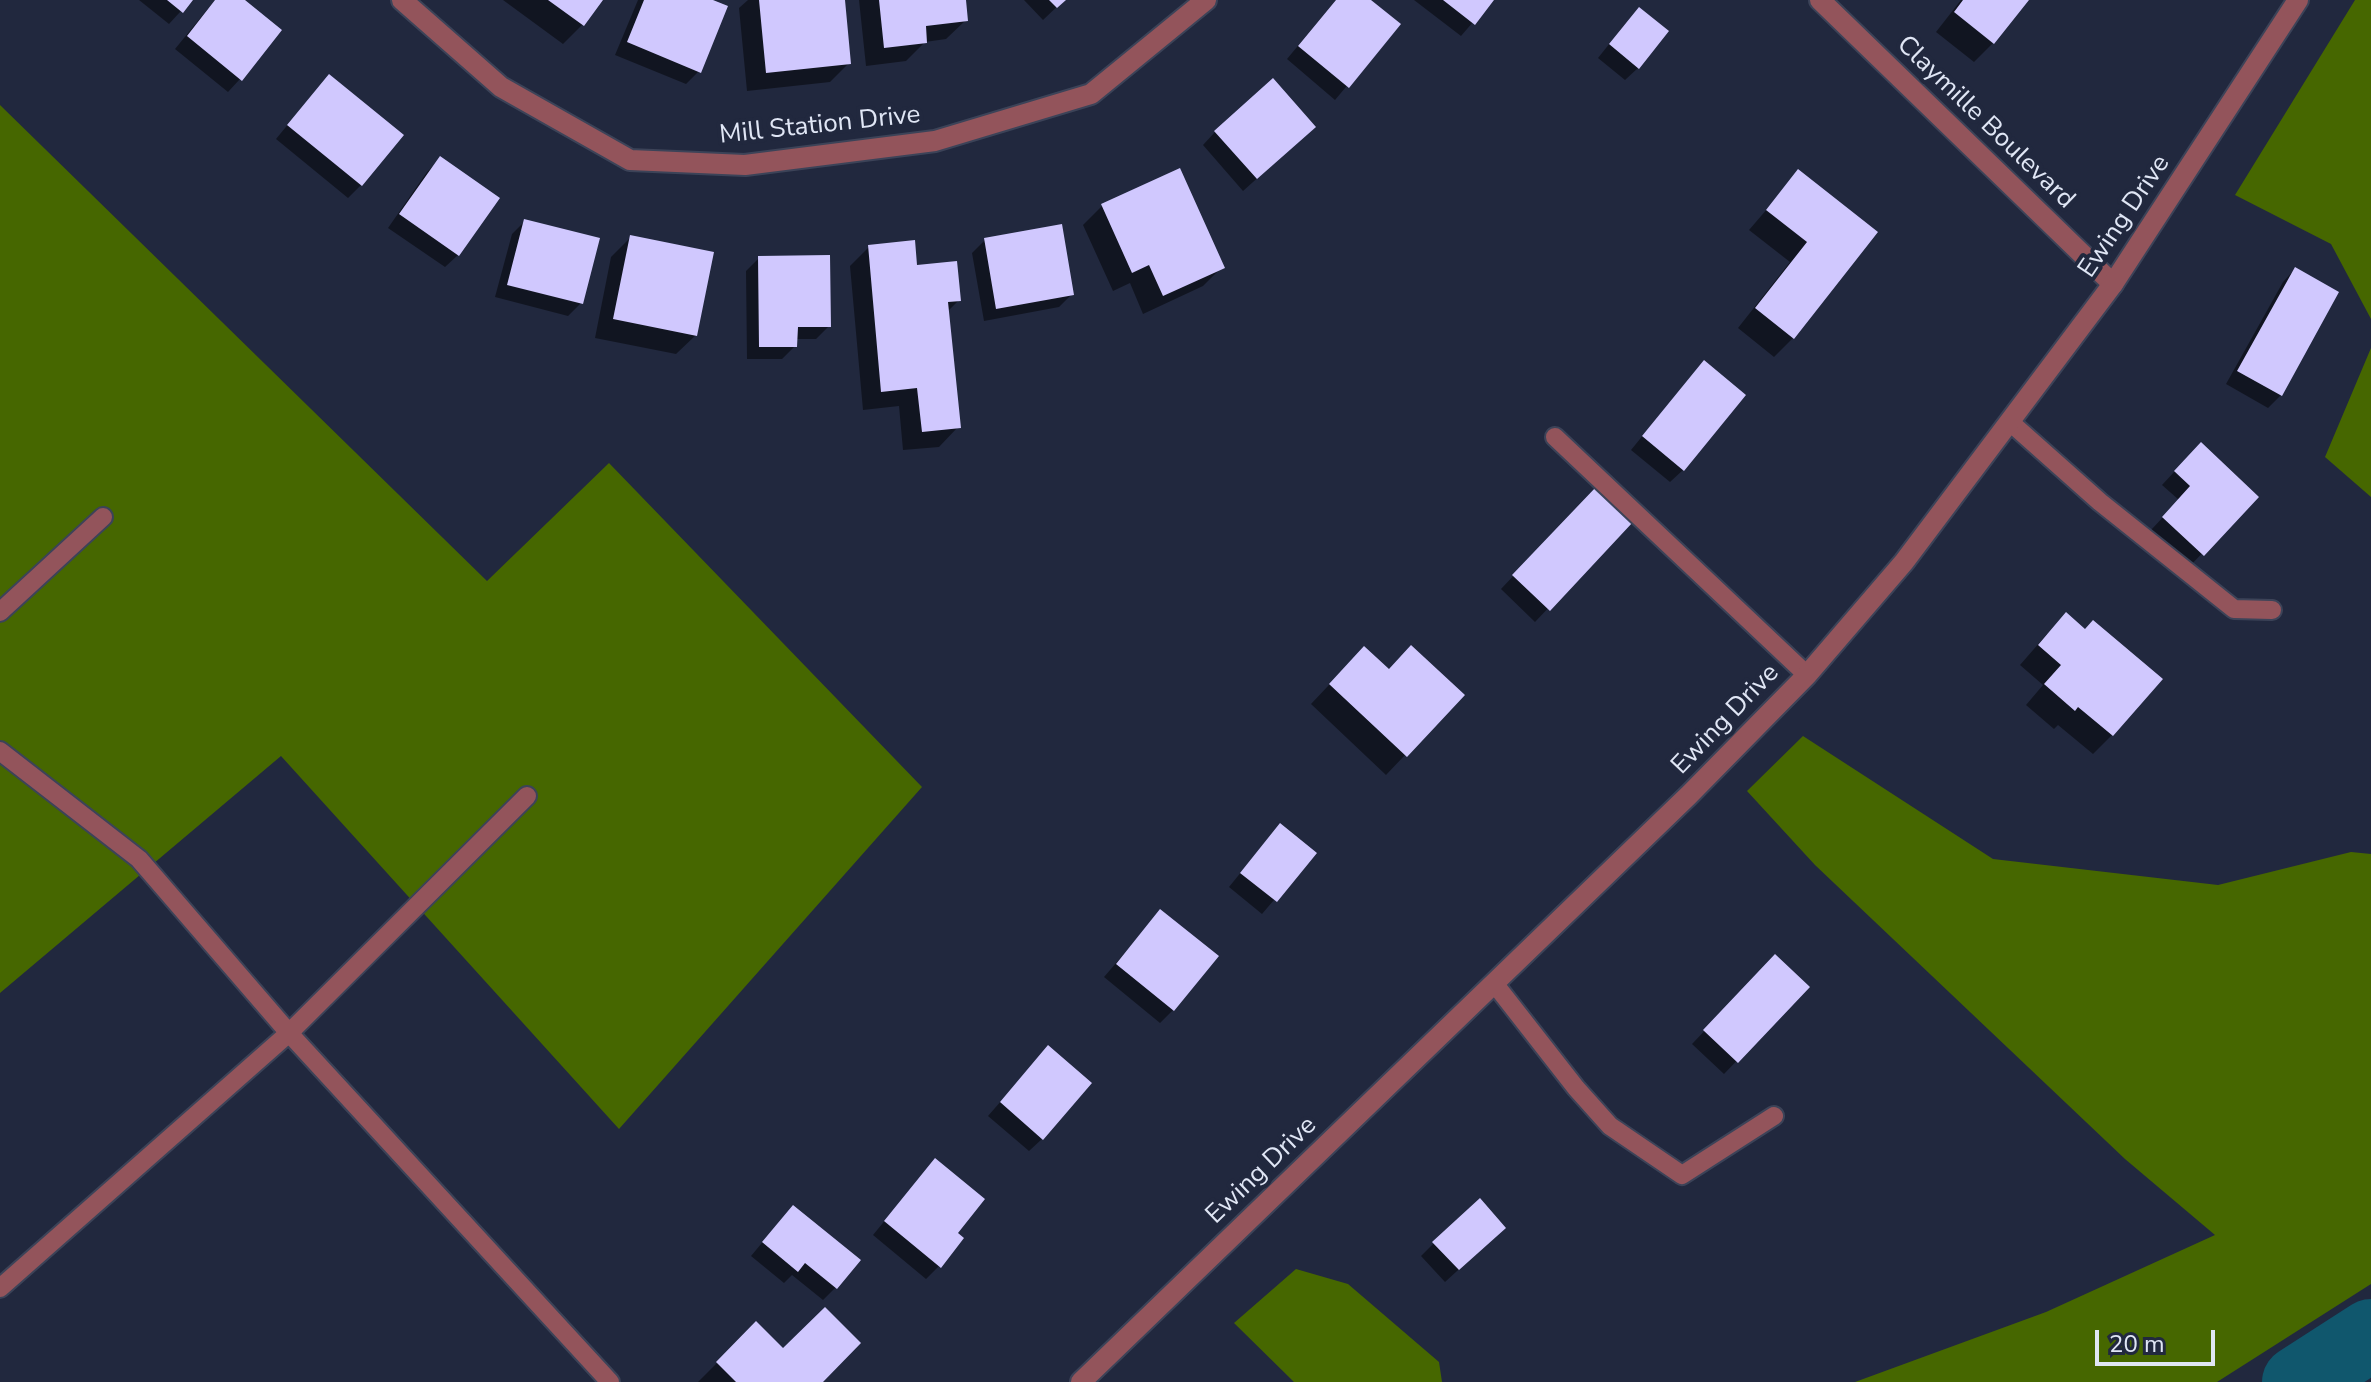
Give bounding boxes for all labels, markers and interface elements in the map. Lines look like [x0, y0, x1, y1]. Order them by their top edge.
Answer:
street label: Claymille Boulevard [1890, 30, 2080, 216]
street label: Mill Station Drive [718, 100, 922, 152]
street label: Ewing Drive [2073, 150, 2177, 284]
street label: Ewing Drive [1666, 658, 1786, 782]
street label: Ewing Drive [1200, 1111, 1324, 1231]
scale bar [2099, 1314, 2219, 1364]
text: 20 m [2109, 1328, 2165, 1360]

